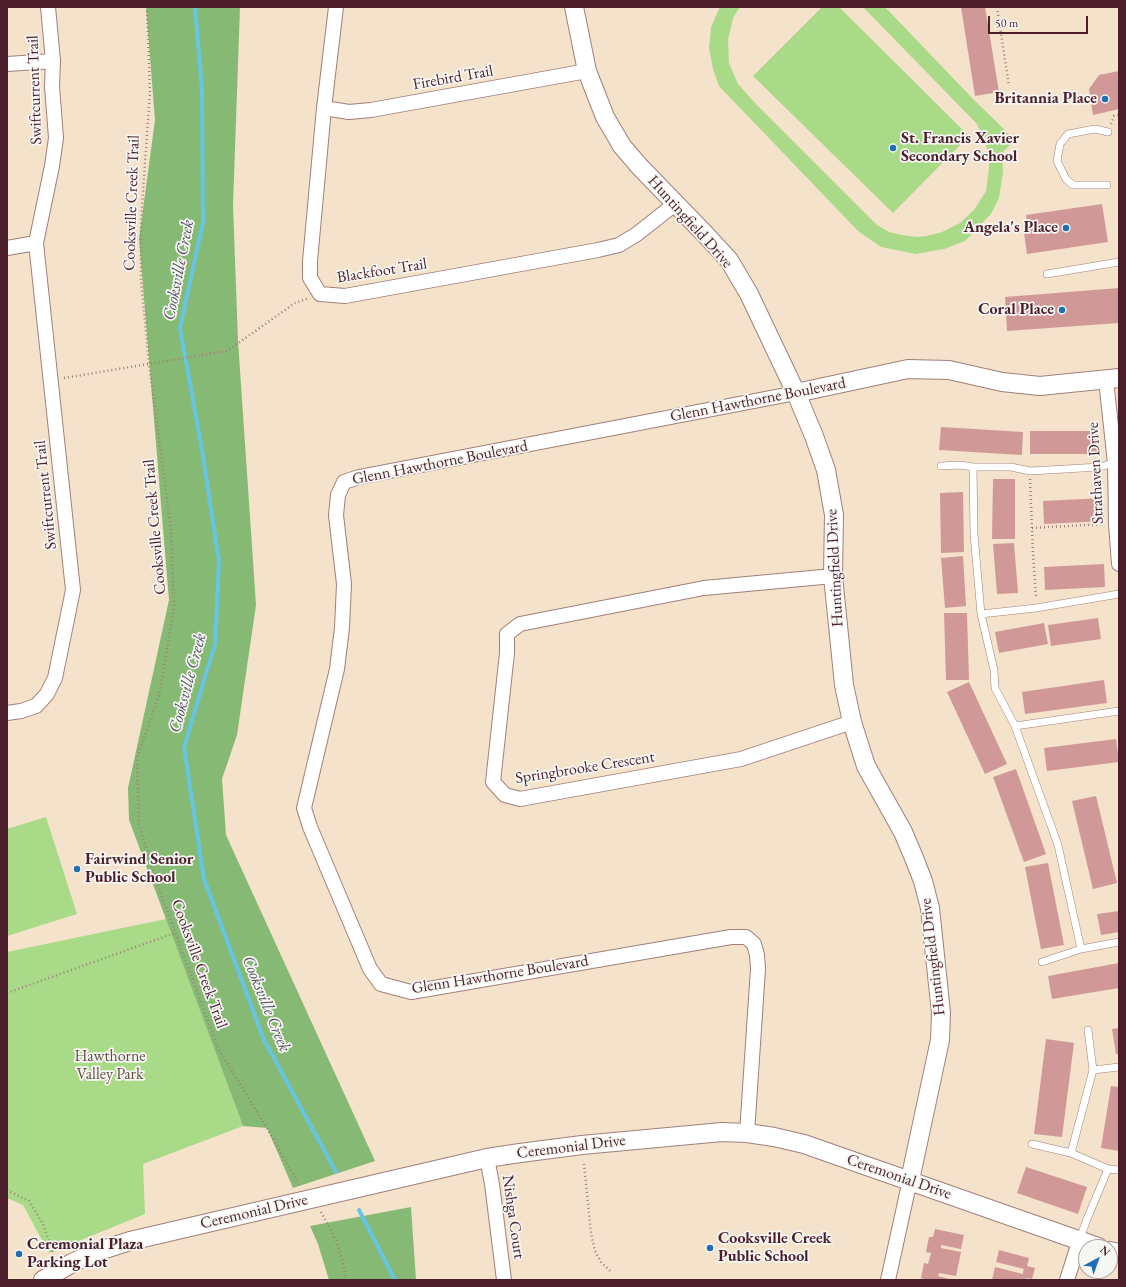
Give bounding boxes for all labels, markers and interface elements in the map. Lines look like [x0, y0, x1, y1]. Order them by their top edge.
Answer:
scale bar [990, 8, 1090, 34]
text: 50 m [995, 15, 1018, 31]
street label: Swiftcurrent Trail [23, 35, 47, 145]
street label: Firebird Trail [411, 62, 495, 94]
place label: Britannia Place [995, 89, 1097, 109]
marker: Britannia Place [1100, 94, 1110, 104]
place label: St. Francis Xavier Secondary School [901, 129, 1019, 167]
street label: Cooksville Creek Trail [120, 135, 144, 271]
marker: St. Francis Xavier Secondary School [888, 143, 898, 153]
street label: Huntingfield Drive [643, 172, 737, 272]
water label: Cooksville Creek [159, 218, 199, 322]
place label: Angela's Place [964, 218, 1058, 238]
marker: Angela's Place [1061, 223, 1071, 233]
street label: Blackfoot Trail [336, 254, 428, 288]
place label: Coral Place [978, 300, 1054, 320]
marker: Coral Place [1057, 305, 1067, 315]
street label: Glenn Hawthorne Boulevard [668, 374, 848, 426]
street label: Strathaven Drive [1084, 421, 1108, 525]
street label: Glenn Hawthorne Boulevard [350, 437, 530, 489]
street label: Swiftcurrent Trail [31, 440, 61, 550]
street label: Cooksville Creek Trail [140, 458, 170, 596]
street label: Huntingfield Drive [822, 509, 848, 627]
water label: Cooksville Creek [165, 631, 211, 735]
street label: Springbrooke Crescent [514, 748, 656, 788]
place label: Fairwind Senior Public School [85, 850, 193, 888]
marker: Fairwind Senior Public School [72, 864, 82, 874]
street label: Cooksville Creek Trail [167, 897, 231, 1031]
street label: Huntingfield Drive [916, 897, 950, 1017]
street label: Glenn Hawthorne Boulevard [410, 952, 590, 998]
water label: Cooksville Creek [237, 953, 295, 1055]
park label: Hawthorne Valley Park [74, 1047, 146, 1085]
street label: Ceremonial Drive [515, 1131, 627, 1163]
street label: Ceremonial Drive [844, 1150, 954, 1204]
street label: Nishga Court [498, 1174, 528, 1260]
street label: Ceremonial Drive [198, 1190, 310, 1234]
place label: Cooksville Creek Public School [718, 1229, 831, 1267]
place label: Ceremonial Plaza Parking Lot [27, 1235, 143, 1273]
north arrow [1078, 1239, 1118, 1279]
text: N [1097, 1242, 1113, 1259]
marker: Cooksville Creek Public School [705, 1243, 715, 1253]
marker: Ceremonial Plaza Parking Lot [14, 1249, 24, 1259]

